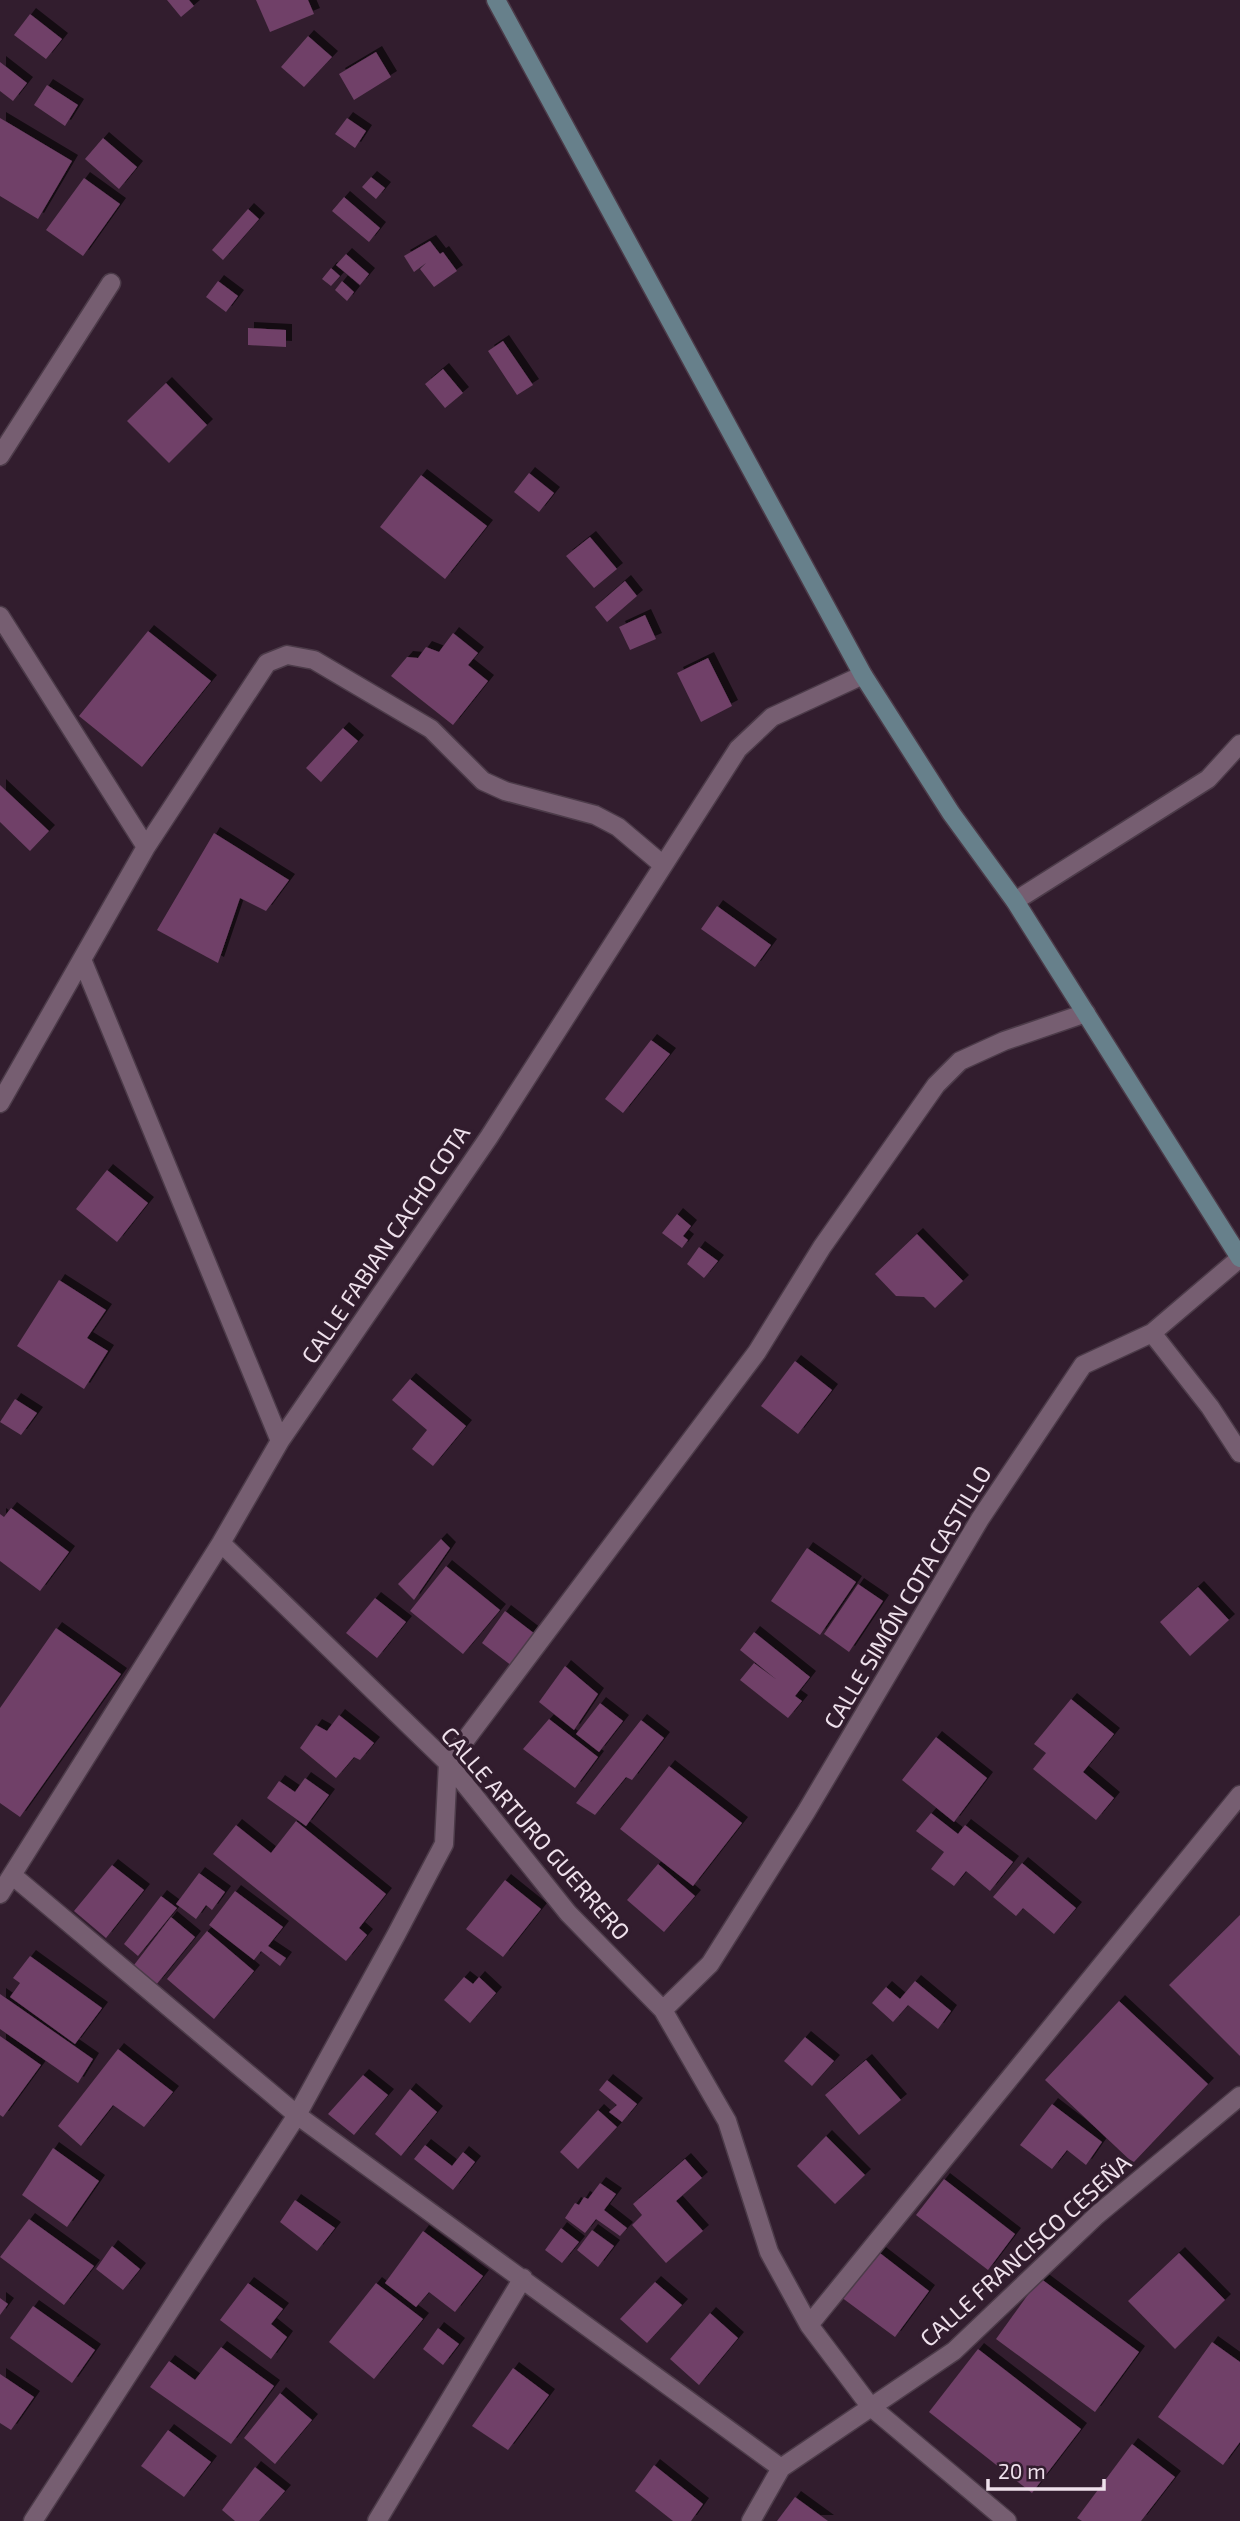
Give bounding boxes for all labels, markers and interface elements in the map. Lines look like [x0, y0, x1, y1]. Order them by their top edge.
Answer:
street label: CALLE FABIAN CACHO COTA [295, 1119, 476, 1368]
street label: CALLE SIMÓN COTA CASTILLO [817, 1460, 997, 1734]
street label: CALLE ARTURO GUERRERO [436, 1721, 636, 1945]
street label: CALLE FRANCISCO CESEÑA [914, 2148, 1137, 2352]
scale bar [988, 2448, 1104, 2492]
text: 20 m [998, 2458, 1046, 2483]

